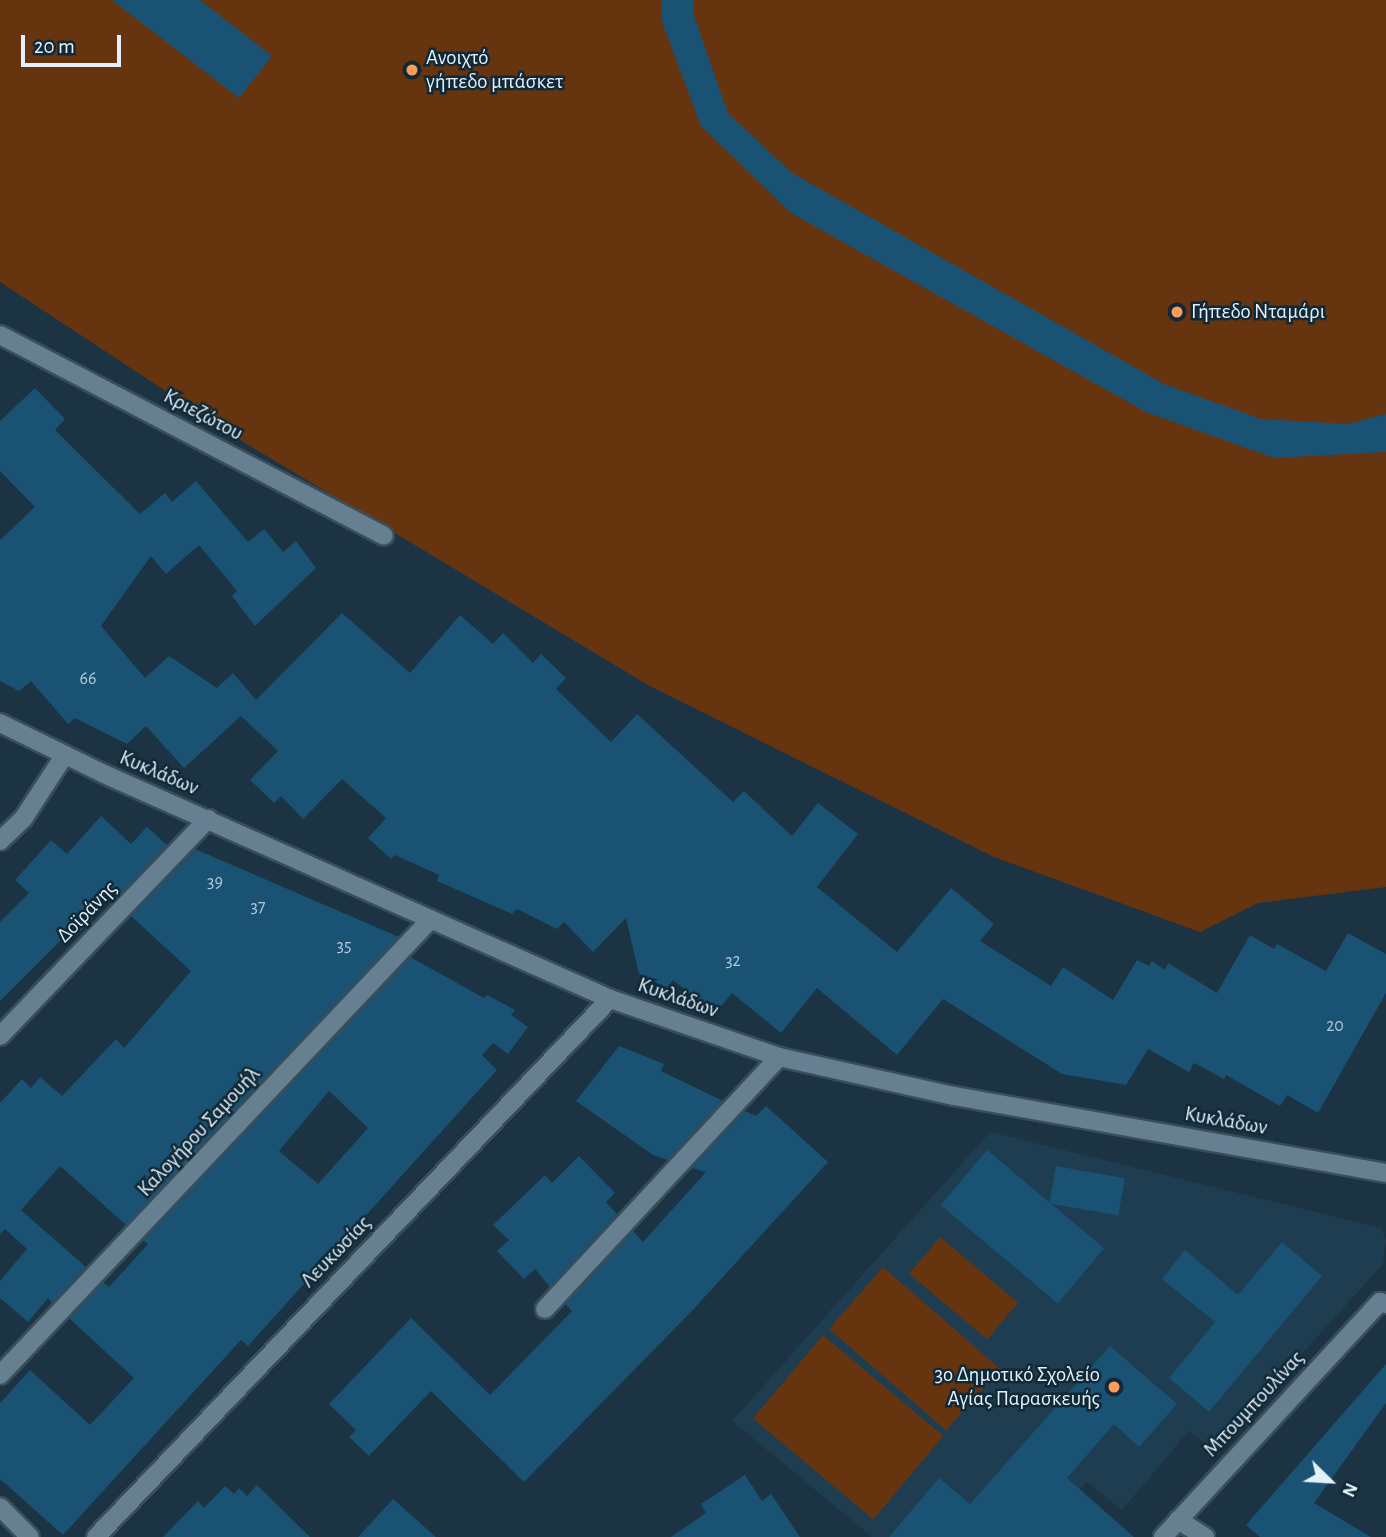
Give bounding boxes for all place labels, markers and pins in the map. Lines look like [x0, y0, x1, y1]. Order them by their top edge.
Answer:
place label: Ανοιχτό γήπεδο μπάσκετ [426, 45, 563, 95]
marker: Ανοιχτό γήπεδο μπάσκετ [404, 62, 420, 78]
place label: Γήπεδο Νταμάρι [1191, 299, 1325, 325]
marker: Γήπεδο Νταμάρι [1169, 304, 1185, 320]
place label: 3ο Δημοτικό Σχολείο Αγίας Παρασκευής [934, 1362, 1100, 1412]
marker: 3ο Δημοτικό Σχολείο Αγίας Παρασκευής [1106, 1379, 1122, 1395]

